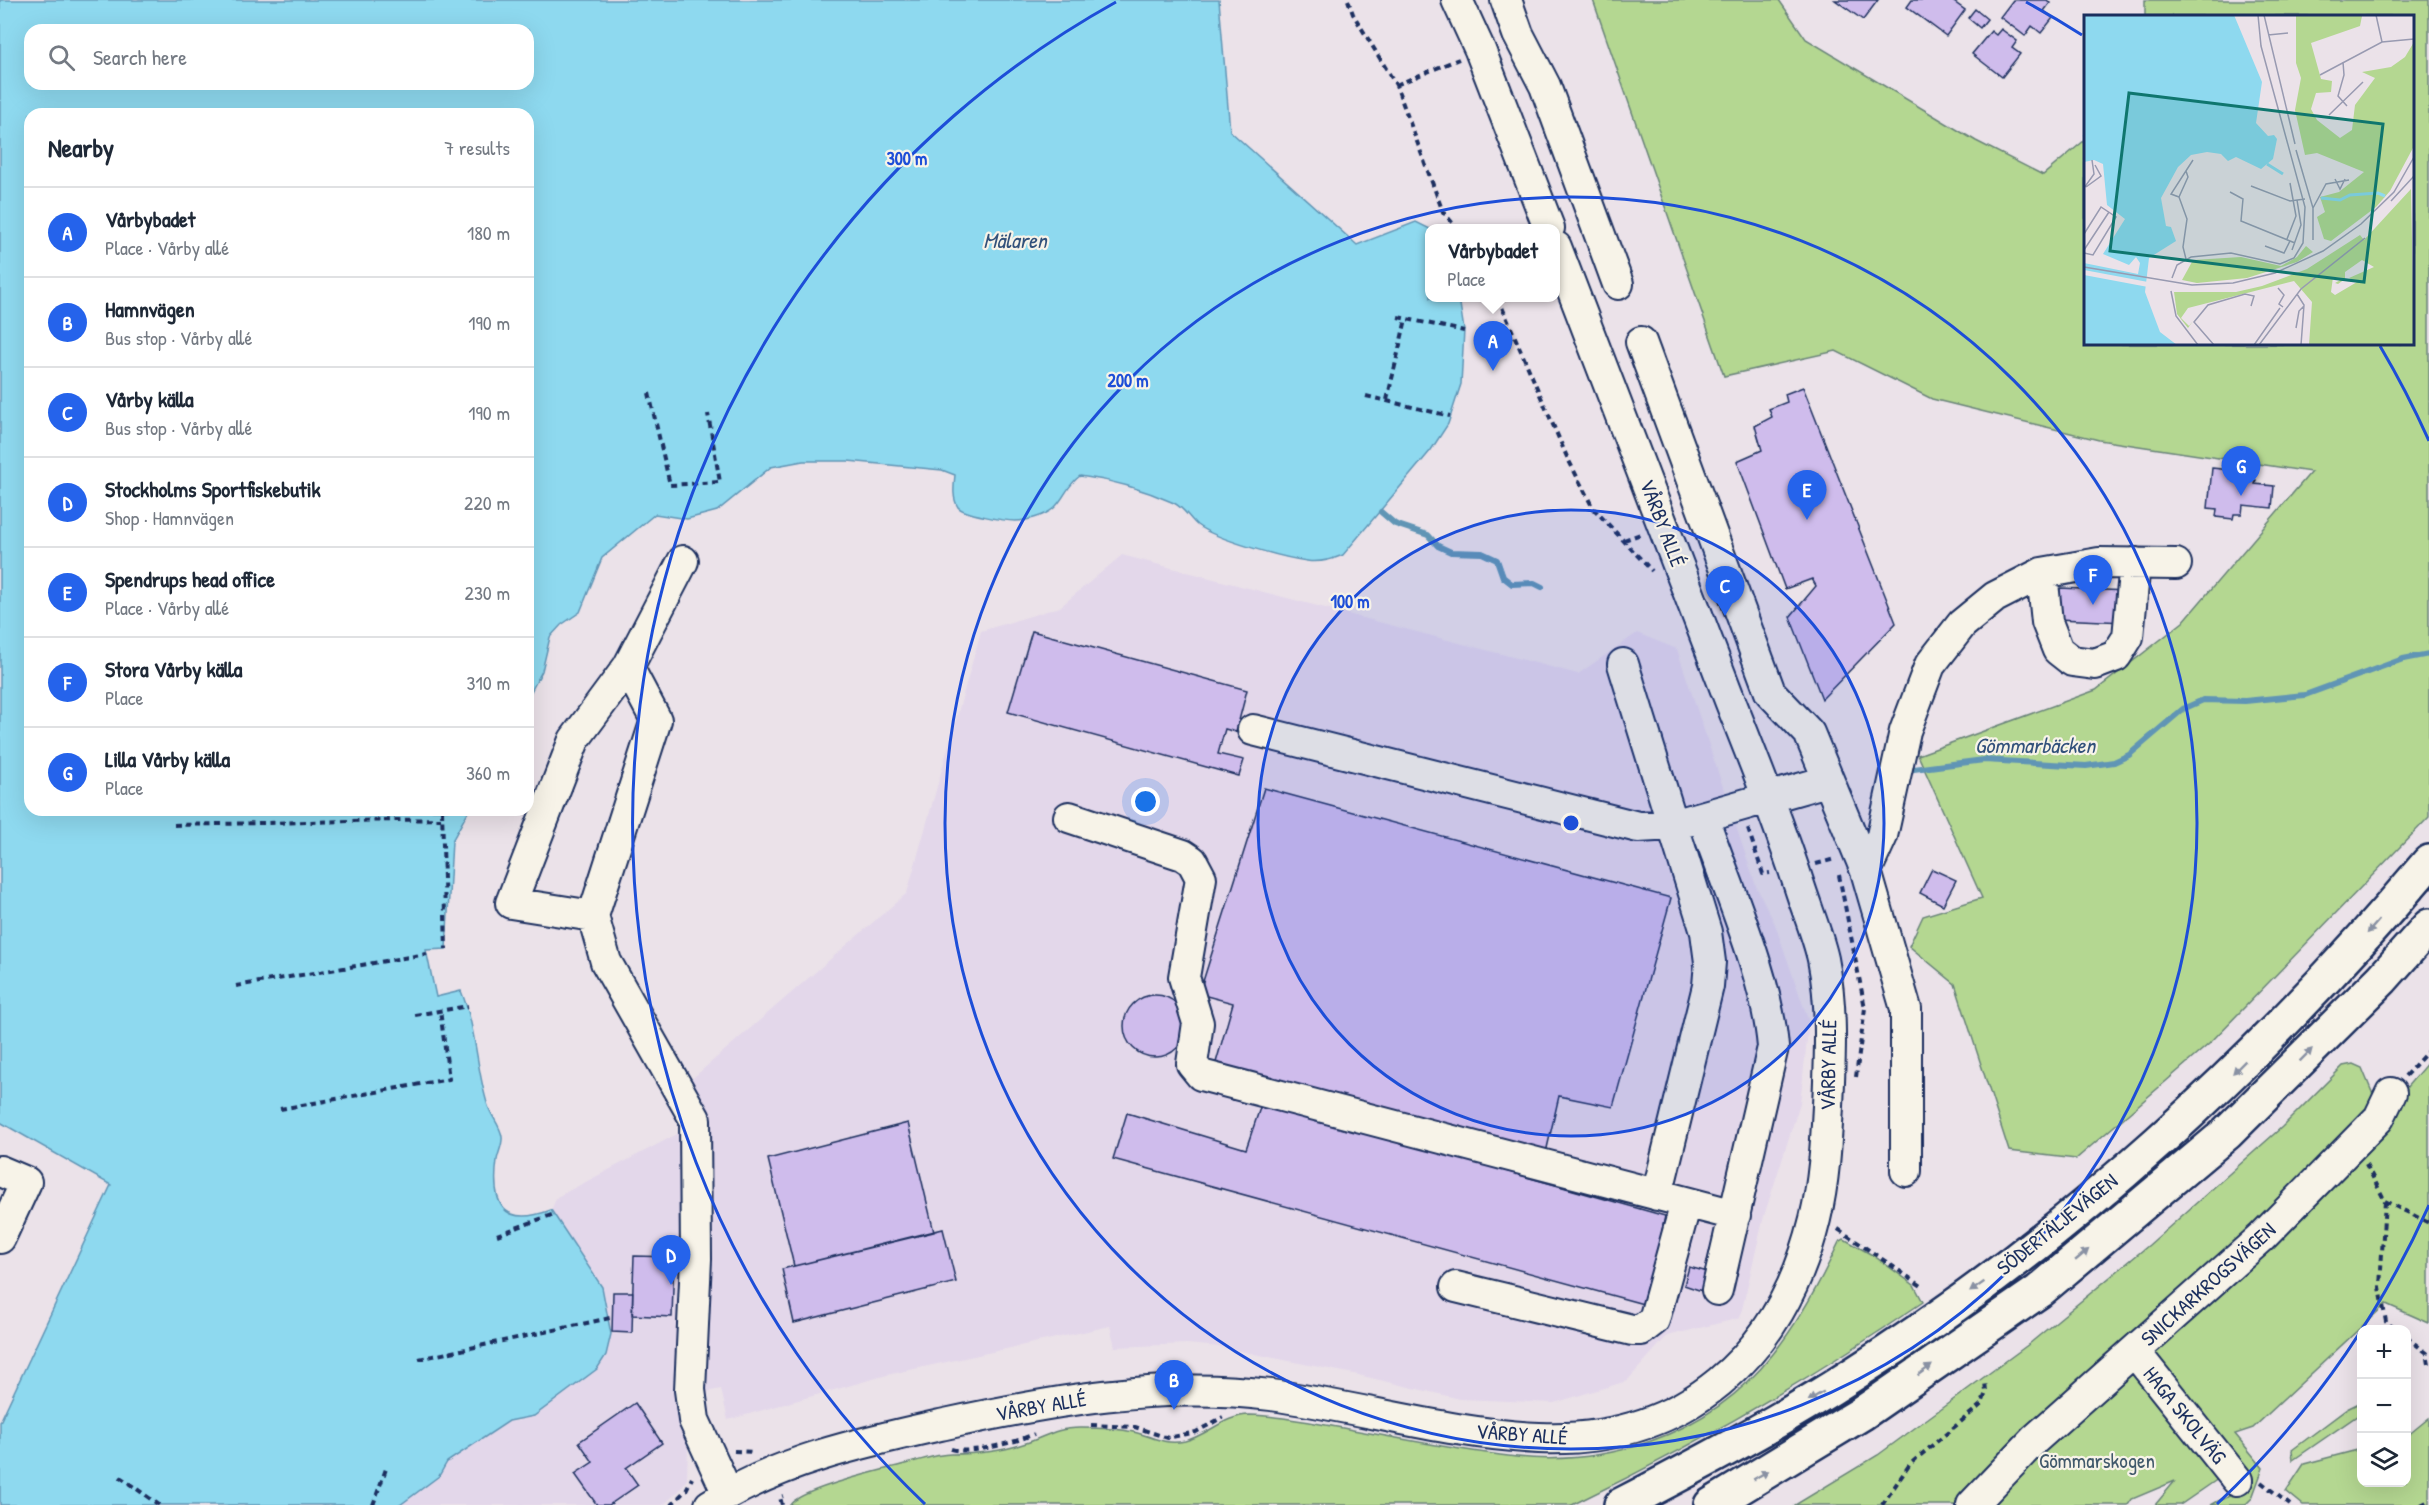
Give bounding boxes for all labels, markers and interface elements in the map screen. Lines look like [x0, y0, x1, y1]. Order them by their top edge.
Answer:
inset map [2084, 15, 2414, 345]
search box [24, 24, 534, 90]
icon: search [45, 41, 78, 74]
text: Search here [93, 42, 187, 72]
text: Nearby [48, 130, 114, 165]
text: 7 results [444, 134, 510, 161]
text: 300 m [887, 146, 927, 171]
text: Vårbybadet [105, 204, 195, 234]
text: A [63, 219, 72, 246]
text: 180 m [467, 219, 510, 246]
popup [1425, 224, 1560, 302]
water label: Mälaren [983, 225, 1049, 255]
text: Place · Vårby allé [105, 234, 229, 261]
text: Vårbybadet [1447, 235, 1538, 265]
text: Place [1447, 265, 1486, 292]
text: Hamnvägen [105, 294, 195, 324]
text: B [62, 309, 73, 336]
text: 190 m [468, 309, 510, 336]
pin: A [1474, 322, 1512, 371]
text: Bus stop · Vårby allé [105, 324, 252, 351]
text: 200 m [1108, 368, 1148, 393]
text: Vårby källa [105, 384, 194, 414]
text: C [62, 399, 73, 426]
text: 190 m [468, 399, 510, 426]
text: Bus stop · Vårby allé [105, 414, 252, 441]
pin: G [2222, 446, 2260, 496]
pin: E [1788, 470, 1826, 520]
text: Stockholms Sportfiskebutik [105, 474, 321, 504]
street label: VÅRBY ALLÉ [1633, 475, 1693, 571]
text: D [63, 489, 72, 516]
text: 220 m [464, 489, 510, 516]
text: Shop · Hamnvägen [105, 504, 234, 531]
pin: F [2074, 556, 2112, 605]
text: Spendrups head office [105, 564, 275, 594]
pin: C [1706, 566, 1744, 616]
text: E [63, 579, 72, 606]
text: 230 m [465, 579, 510, 606]
text: 100 m [1330, 589, 1370, 614]
text: Place · Vårby allé [105, 594, 229, 621]
text: Stora Vårby källa [105, 654, 242, 684]
text: F [64, 669, 71, 696]
text: 310 m [467, 669, 510, 696]
text: Place [105, 684, 144, 711]
water label: Gömmarbäcken [1975, 730, 2097, 760]
text: Lilla Vårby källa [105, 744, 230, 774]
text: G [63, 759, 72, 786]
text: 360 m [466, 759, 510, 786]
text: Place [105, 774, 144, 801]
your location [1131, 787, 1160, 816]
centre of rings [1561, 813, 1581, 833]
one-way arrow [2367, 919, 2380, 935]
street label: VÅRBY ALLÉ [1813, 1019, 1843, 1111]
one-way arrow [2298, 1048, 2313, 1062]
one-way arrow [2232, 1060, 2246, 1074]
street label: SÖDERTÄLJEVÄGEN [1991, 1166, 2123, 1282]
street label: SNICKARKROGSVÄGEN [2134, 1216, 2282, 1352]
pin: D [652, 1236, 690, 1285]
one-way arrow [2074, 1249, 2089, 1262]
one-way arrow [1970, 1281, 1986, 1293]
map controls [2357, 1325, 2411, 1487]
button: + [2357, 1325, 2411, 1379]
pin: B [1154, 1360, 1194, 1410]
street label: HAGA SKOLVÄG [2137, 1360, 2233, 1470]
one-way arrow [1917, 1365, 1933, 1376]
button: − [2357, 1379, 2411, 1433]
street label: VÅRBY ALLÉ [993, 1384, 1089, 1428]
one-way arrow [1808, 1391, 1824, 1402]
street label: VÅRBY ALLÉ [1475, 1416, 1569, 1452]
button: layers [2357, 1433, 2411, 1487]
park label: Gömmarskogen [2039, 1446, 2155, 1475]
one-way arrow [1753, 1470, 1769, 1481]

